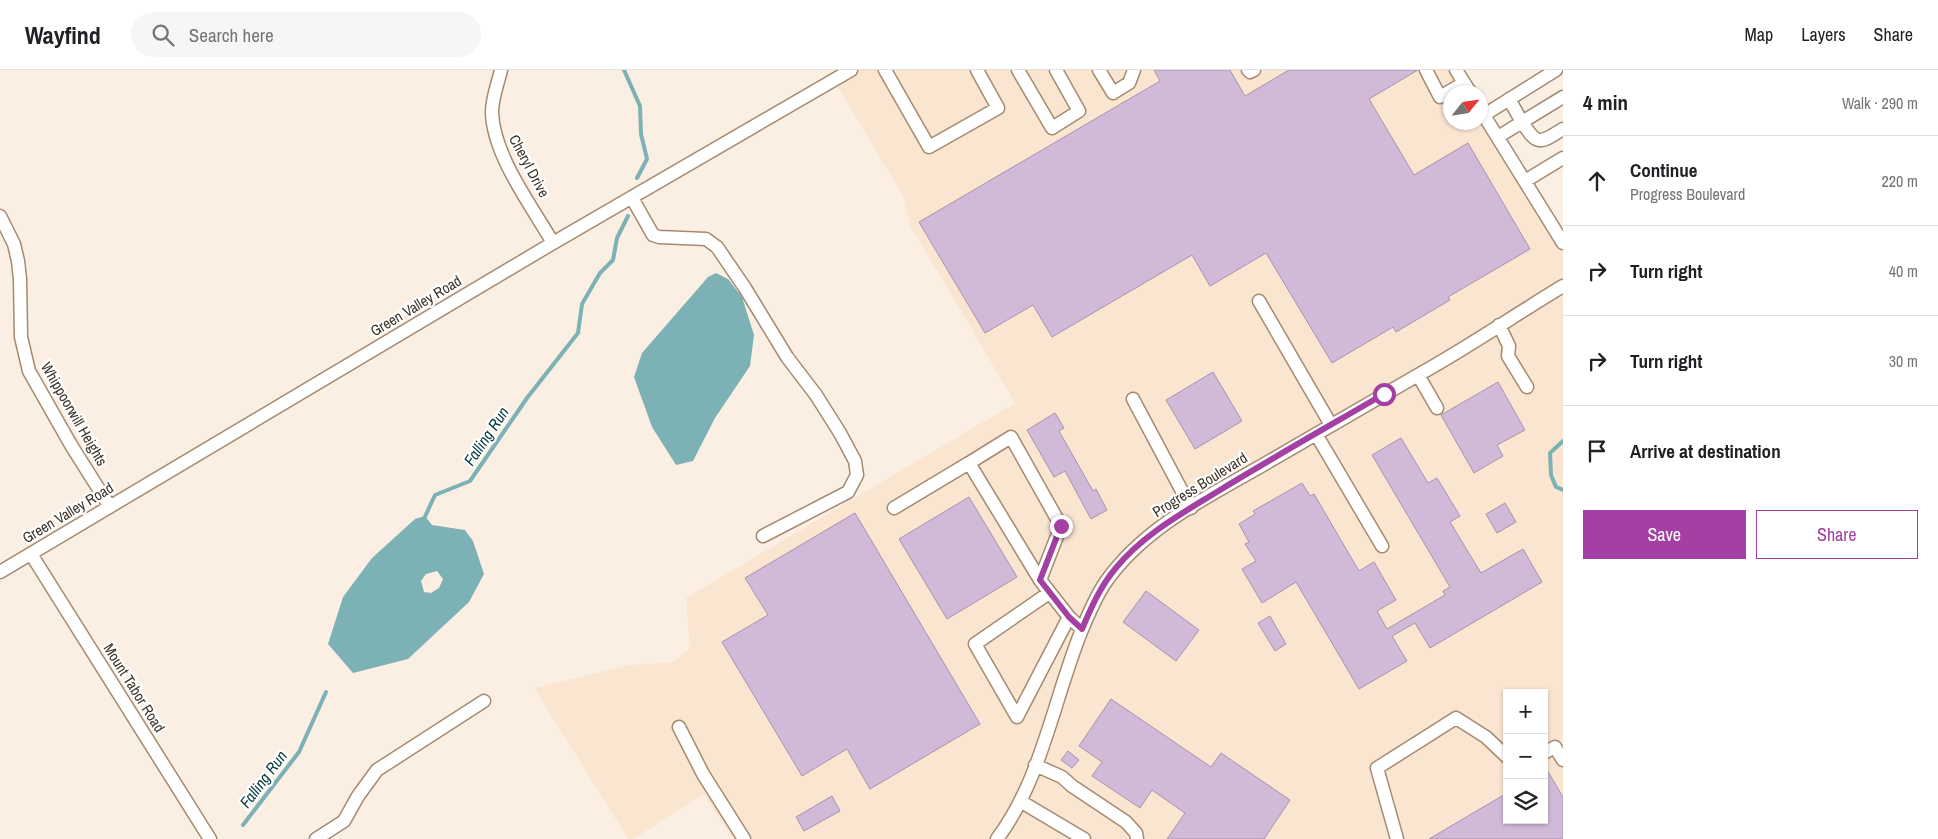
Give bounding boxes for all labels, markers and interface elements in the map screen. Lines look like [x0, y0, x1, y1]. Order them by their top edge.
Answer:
search box [131, 12, 481, 57]
text: Wayfind [25, 19, 101, 51]
icon: search [149, 21, 177, 49]
text: Search here [189, 22, 274, 48]
text: Map [1745, 22, 1773, 47]
text: Layers [1801, 22, 1846, 47]
text: Share [1874, 22, 1913, 47]
north arrow [1443, 85, 1488, 130]
text: 4 min [1583, 88, 1628, 117]
text: Walk · 290 m [1842, 92, 1918, 114]
street label: Cheryl Drive [504, 131, 555, 201]
text: Continue [1630, 157, 1698, 183]
icon: ahead [1583, 167, 1611, 195]
text: 220 m [1882, 170, 1918, 192]
text: Progress Boulevard [1630, 183, 1745, 205]
icon: right [1583, 257, 1611, 285]
text: Turn right [1630, 258, 1702, 284]
text: 40 m [1889, 260, 1918, 282]
street label: Green Valley Road [366, 270, 465, 341]
icon: right [1583, 347, 1611, 375]
text: Turn right [1630, 348, 1702, 374]
text: 30 m [1889, 350, 1918, 372]
street label: Whippoorwill Heights [36, 358, 113, 470]
route start [1373, 383, 1396, 406]
water label: Falling Run [458, 402, 514, 470]
icon: arrive [1583, 437, 1611, 465]
text: Arrive at destination [1630, 438, 1781, 464]
street label: Progress Boulevard [1148, 447, 1251, 522]
street label: Green Valley Road [18, 477, 117, 548]
button: Save [1583, 510, 1746, 559]
button: Share [1756, 510, 1918, 559]
route end [1050, 515, 1073, 538]
street label: Mount Tabor Road [99, 639, 170, 736]
map controls [1503, 689, 1548, 824]
button: + [1503, 689, 1548, 734]
button: − [1503, 734, 1548, 779]
water label: Falling Run [234, 746, 292, 812]
button: layers [1503, 779, 1548, 824]

